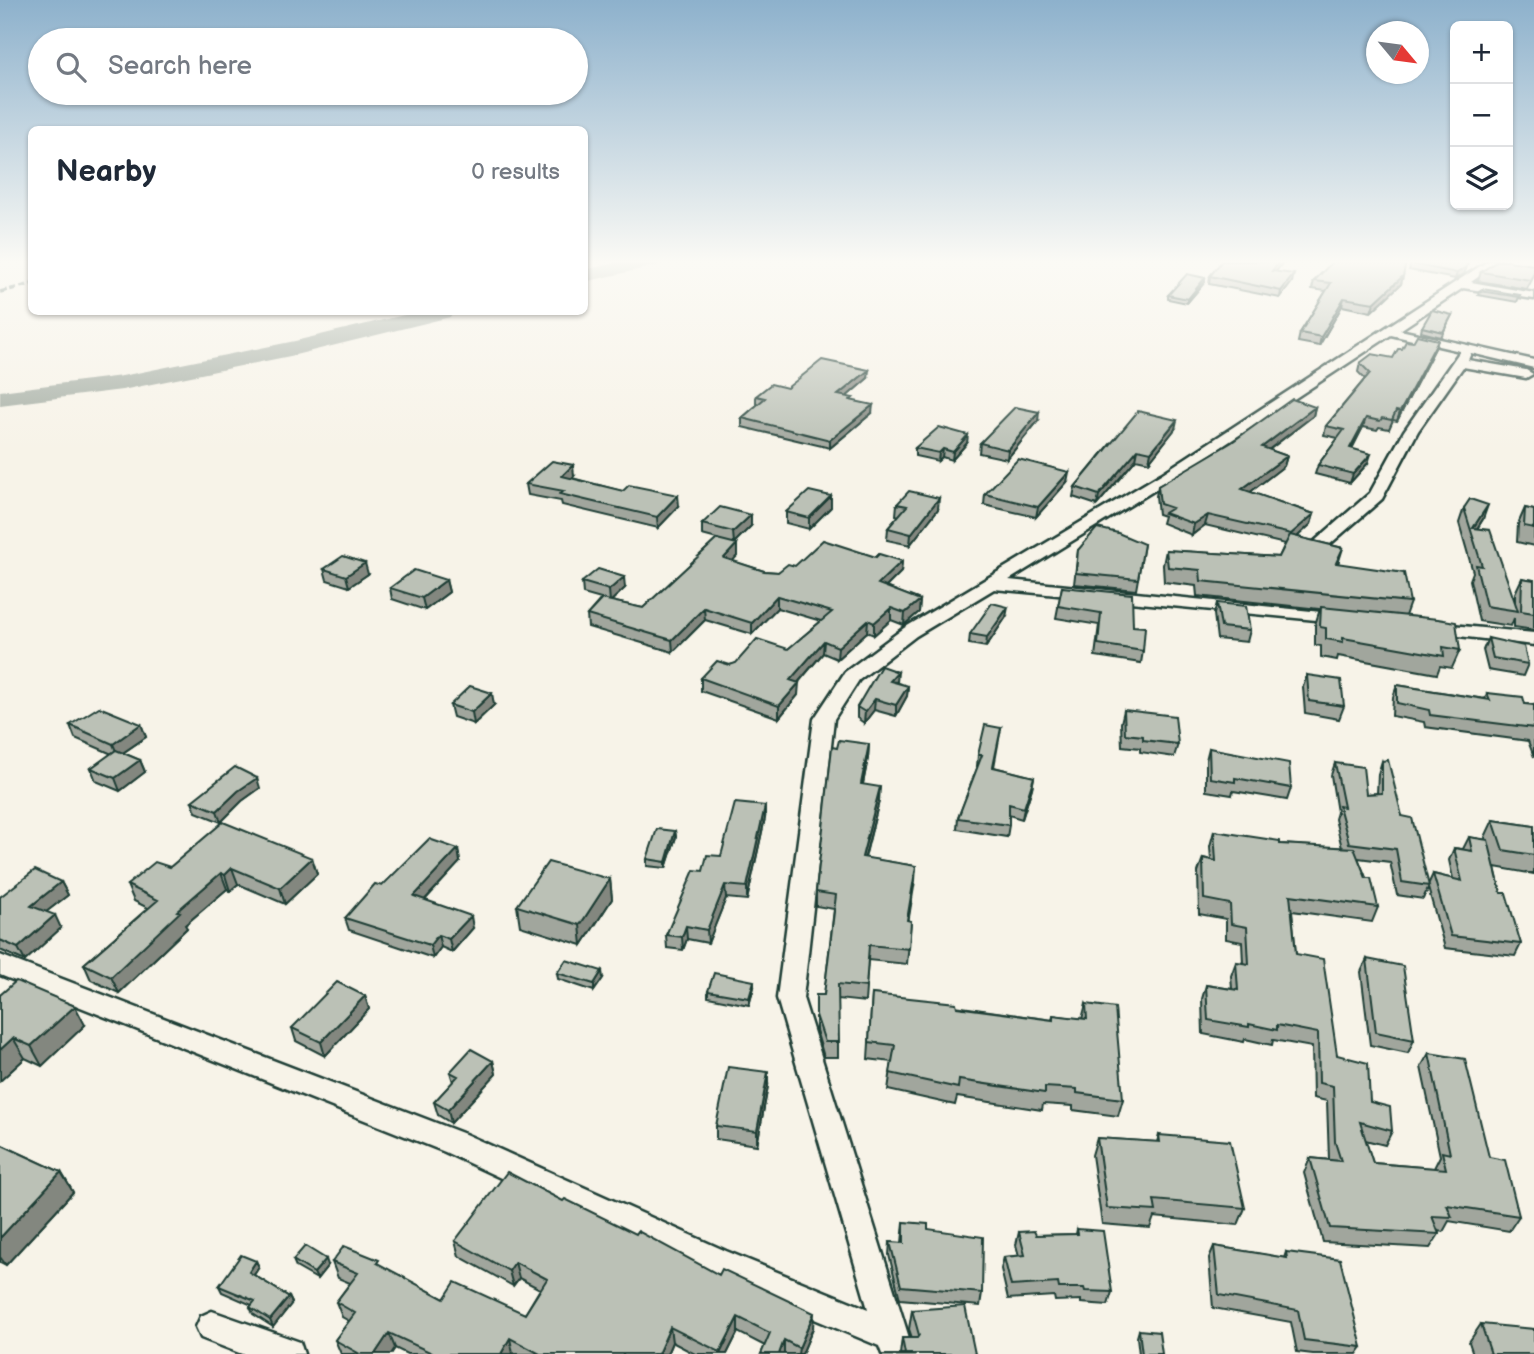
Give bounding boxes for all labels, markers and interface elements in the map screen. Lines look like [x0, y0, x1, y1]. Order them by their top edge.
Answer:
north arrow [1366, 21, 1429, 84]
map controls [1450, 21, 1513, 210]
button: + [1450, 21, 1513, 84]
search box [28, 28, 588, 105]
icon: search [52, 48, 90, 86]
text: Search here [108, 51, 252, 82]
button: − [1450, 84, 1513, 147]
button: layers [1450, 147, 1513, 210]
text: Nearby [56, 154, 156, 190]
text: 0 results [471, 158, 560, 186]

